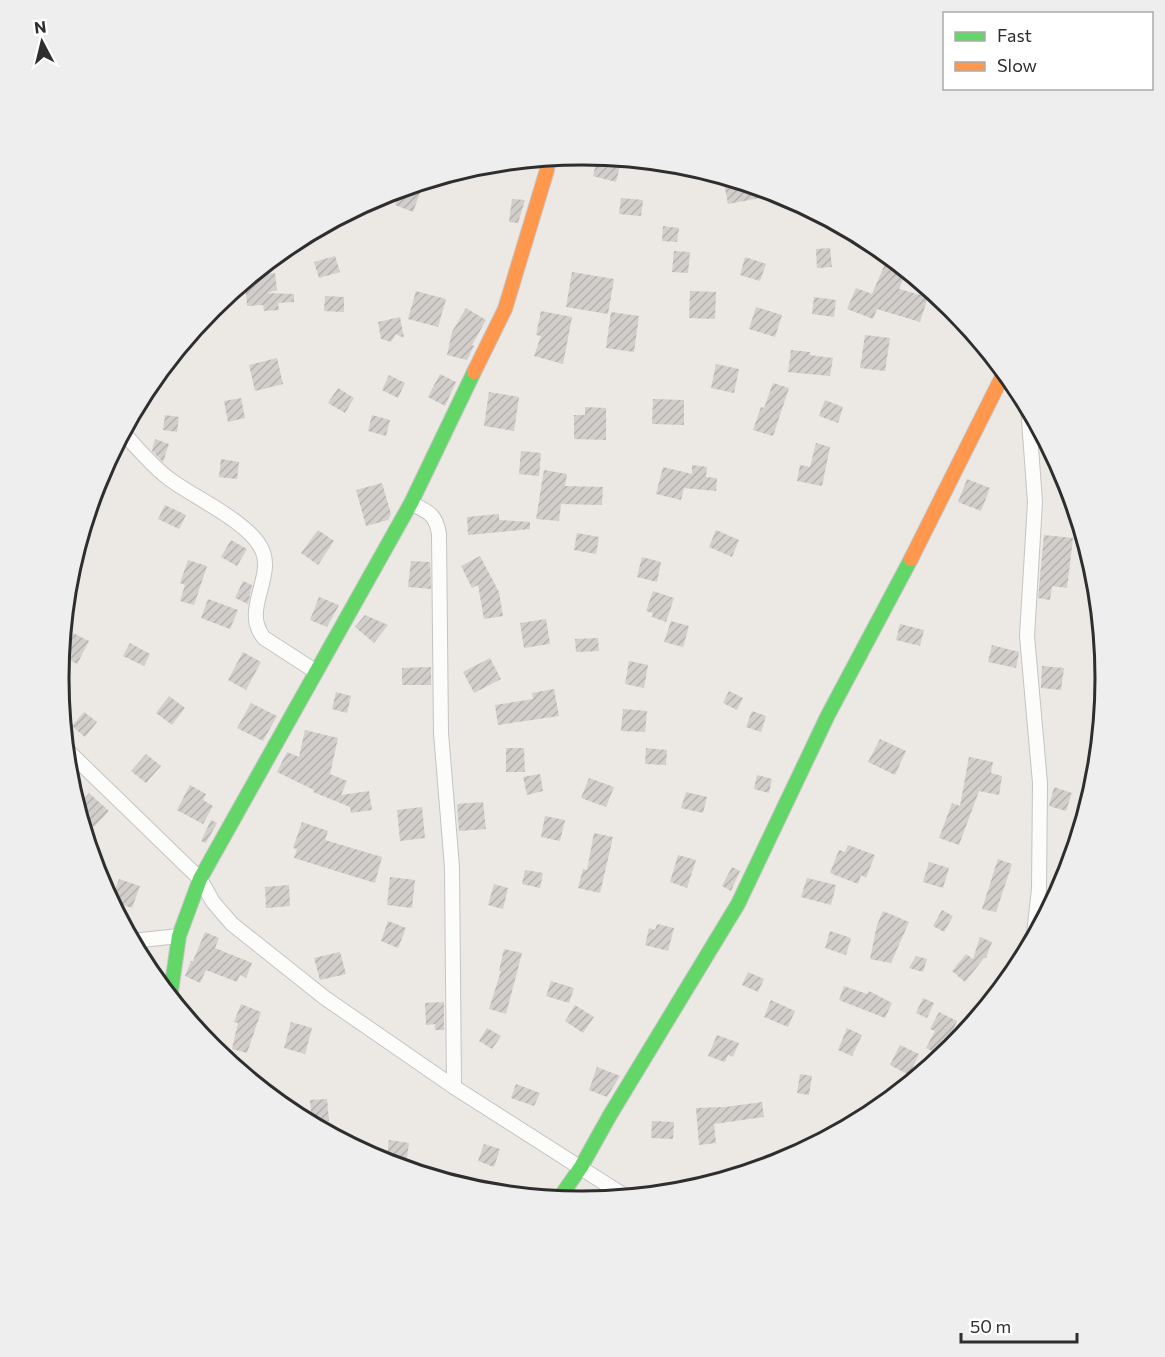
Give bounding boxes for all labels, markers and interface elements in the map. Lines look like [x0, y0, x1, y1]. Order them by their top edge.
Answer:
north arrow [12, 12, 72, 72]
legend [943, 12, 1153, 90]
text: N [33, 16, 47, 37]
text: Fast [997, 24, 1032, 46]
text: Slow [997, 54, 1037, 76]
scale bar [961, 1306, 1076, 1344]
text: 50 m [970, 1315, 1011, 1337]

